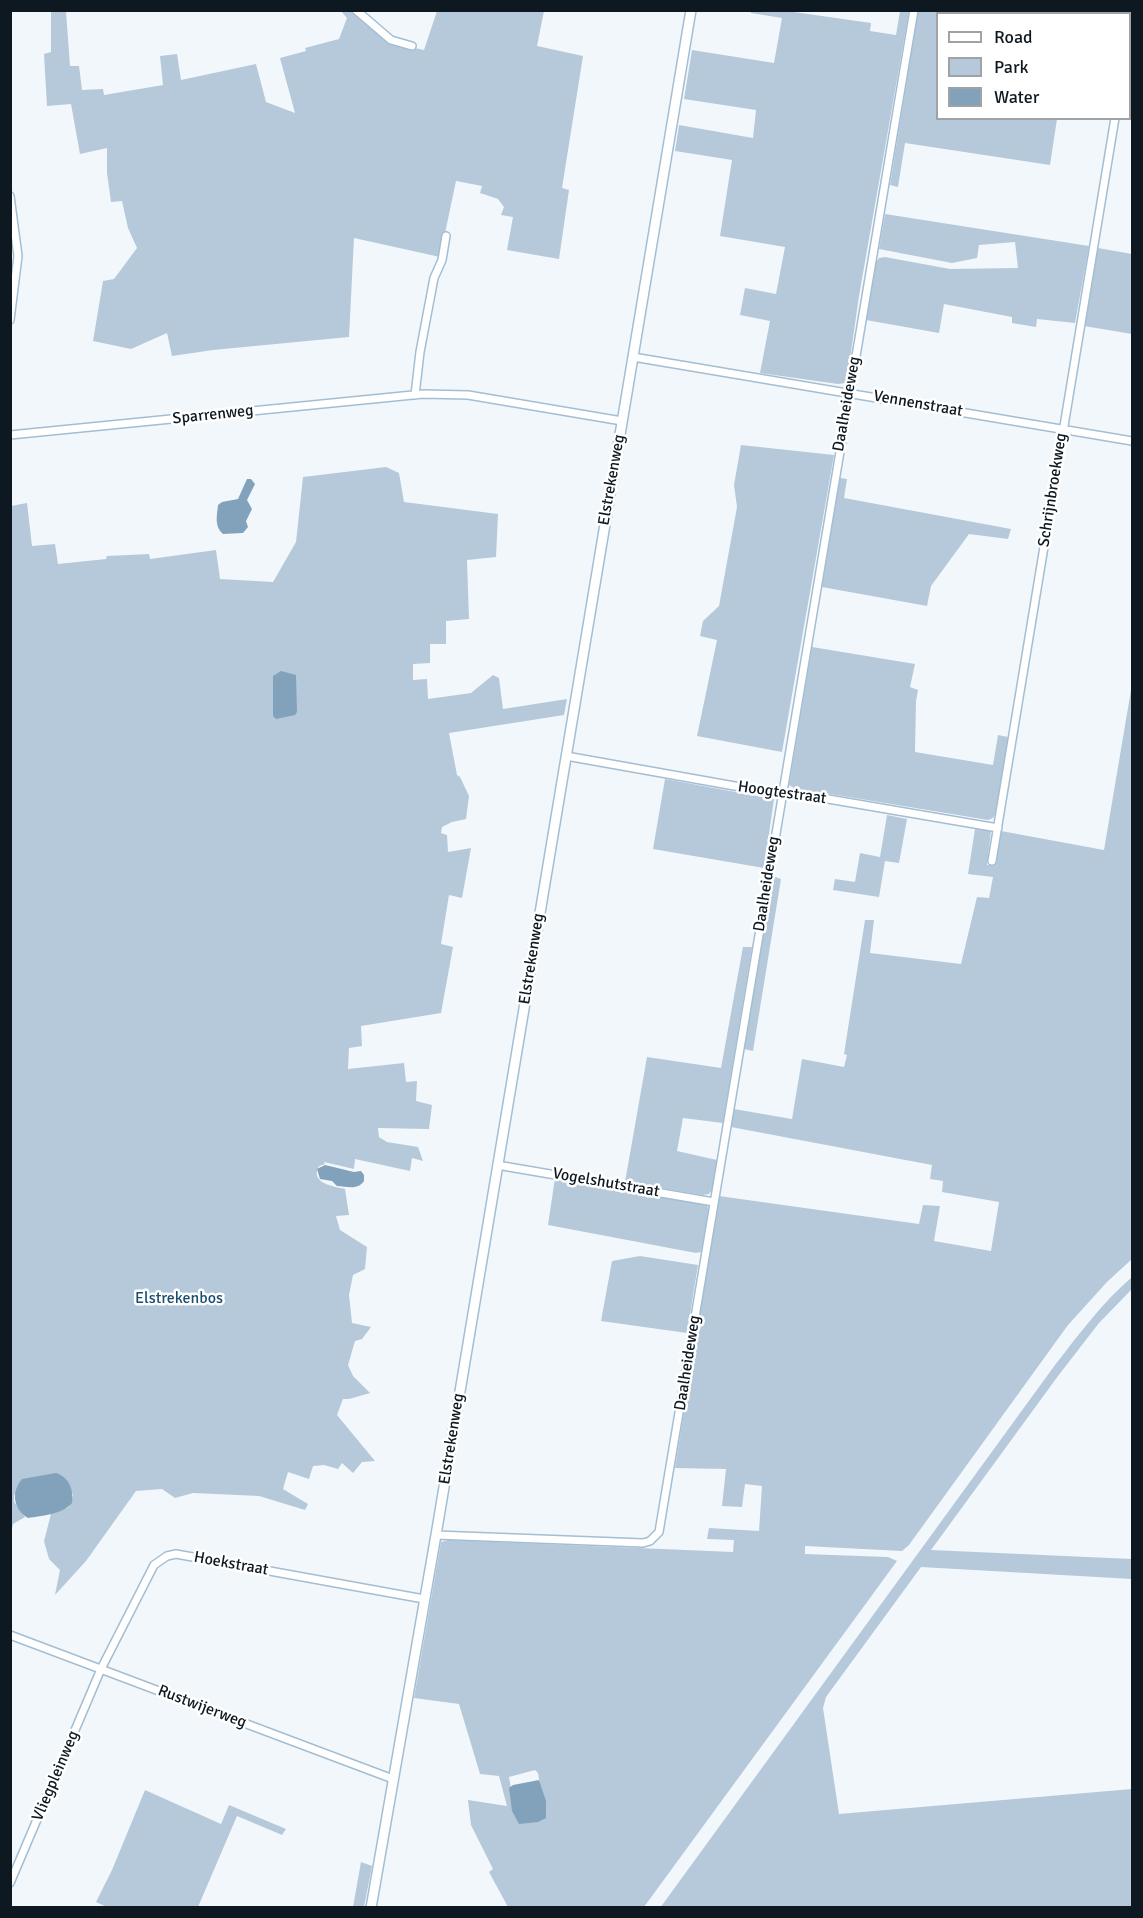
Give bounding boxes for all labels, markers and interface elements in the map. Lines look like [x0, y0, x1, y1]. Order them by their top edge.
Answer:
legend [936, 12, 1131, 120]
text: Road [994, 26, 1033, 48]
text: Park [994, 56, 1029, 78]
text: Water [994, 86, 1039, 108]
street label: Daalheideweg [829, 355, 865, 453]
street label: Vennenstraat [872, 387, 964, 421]
street label: Sparrenweg [172, 401, 254, 429]
street label: Schrijnbroekweg [1035, 432, 1071, 548]
street label: Elstrekenweg [595, 433, 629, 527]
street label: Hoogtestraat [736, 777, 828, 809]
street label: Daalheideweg [750, 835, 784, 933]
street label: Elstrekenweg [515, 912, 549, 1006]
street label: Vogelshutstraat [551, 1164, 661, 1202]
park label: Elstrekenbos [135, 1289, 223, 1309]
street label: Daalheideweg [671, 1314, 705, 1412]
street label: Elstrekenweg [435, 1392, 469, 1486]
street label: Hoekstraat [192, 1548, 270, 1580]
street label: Rustwijerweg [155, 1681, 249, 1733]
street label: Vliegpleinweg [28, 1728, 84, 1824]

